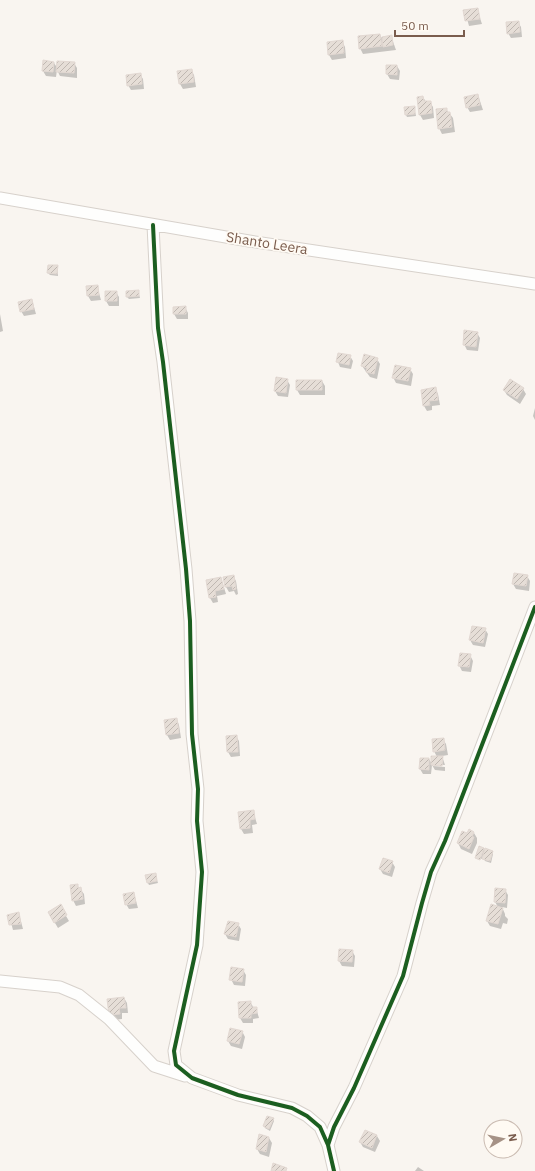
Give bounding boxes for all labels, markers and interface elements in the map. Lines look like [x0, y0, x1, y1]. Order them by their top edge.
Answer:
scale bar [395, 12, 464, 38]
text: 50 m [401, 18, 429, 33]
street label: Shanto Leera [225, 228, 310, 258]
north arrow [483, 1119, 523, 1159]
text: N [505, 1132, 520, 1142]

